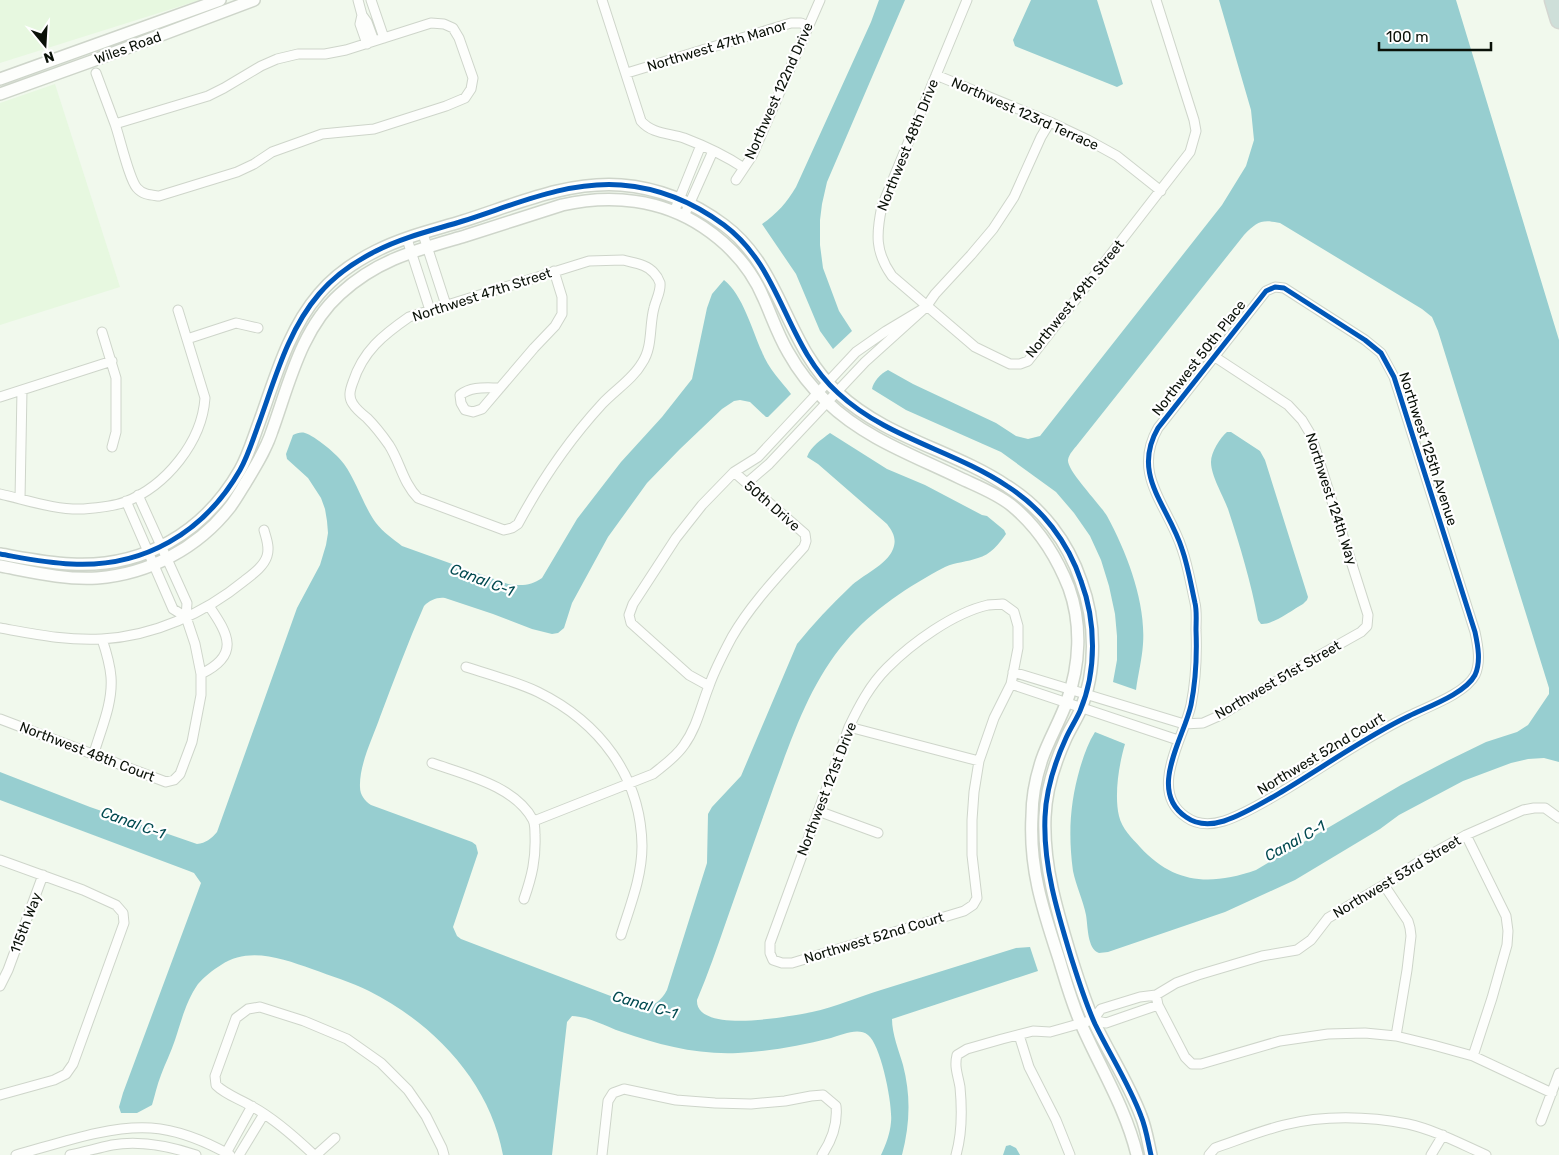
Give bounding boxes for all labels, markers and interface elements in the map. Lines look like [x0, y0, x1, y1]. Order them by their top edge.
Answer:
street label: Northwest 47th Manor [645, 16, 790, 75]
north arrow [20, 20, 70, 70]
street label: Northwest 122nd Drive [741, 20, 817, 162]
scale bar [1379, 20, 1492, 52]
street label: Wiles Road [92, 28, 164, 68]
text: 100 m [1386, 28, 1428, 46]
text: N [41, 47, 56, 67]
street label: Northwest 123rd Terrace [949, 74, 1101, 154]
street label: Northwest 48th Drive [874, 76, 942, 213]
street label: Northwest 49th Street [1022, 236, 1128, 361]
street label: Northwest 47th Street [410, 264, 554, 326]
street label: Northwest 50th Place [1149, 297, 1250, 419]
street label: Northwest 125th Avenue [1395, 370, 1461, 528]
street label: Northwest 124th Way [1302, 431, 1360, 568]
street label: 50th Drive [741, 477, 803, 535]
water label: Canal C-1 [448, 560, 517, 601]
street label: Northwest 51st Street [1212, 637, 1344, 723]
street label: Northwest 52nd Court [1254, 709, 1388, 799]
street label: Northwest 48th Court [17, 718, 158, 786]
street label: Northwest 121st Drive [794, 720, 860, 858]
water label: Canal C-1 [99, 803, 168, 843]
water label: Canal C-1 [1261, 817, 1329, 865]
street label: Northwest 53rd Street [1330, 832, 1464, 922]
street label: 115th Way [7, 890, 45, 956]
street label: Northwest 52nd Court [802, 908, 946, 967]
water label: Canal C-1 [610, 987, 680, 1023]

